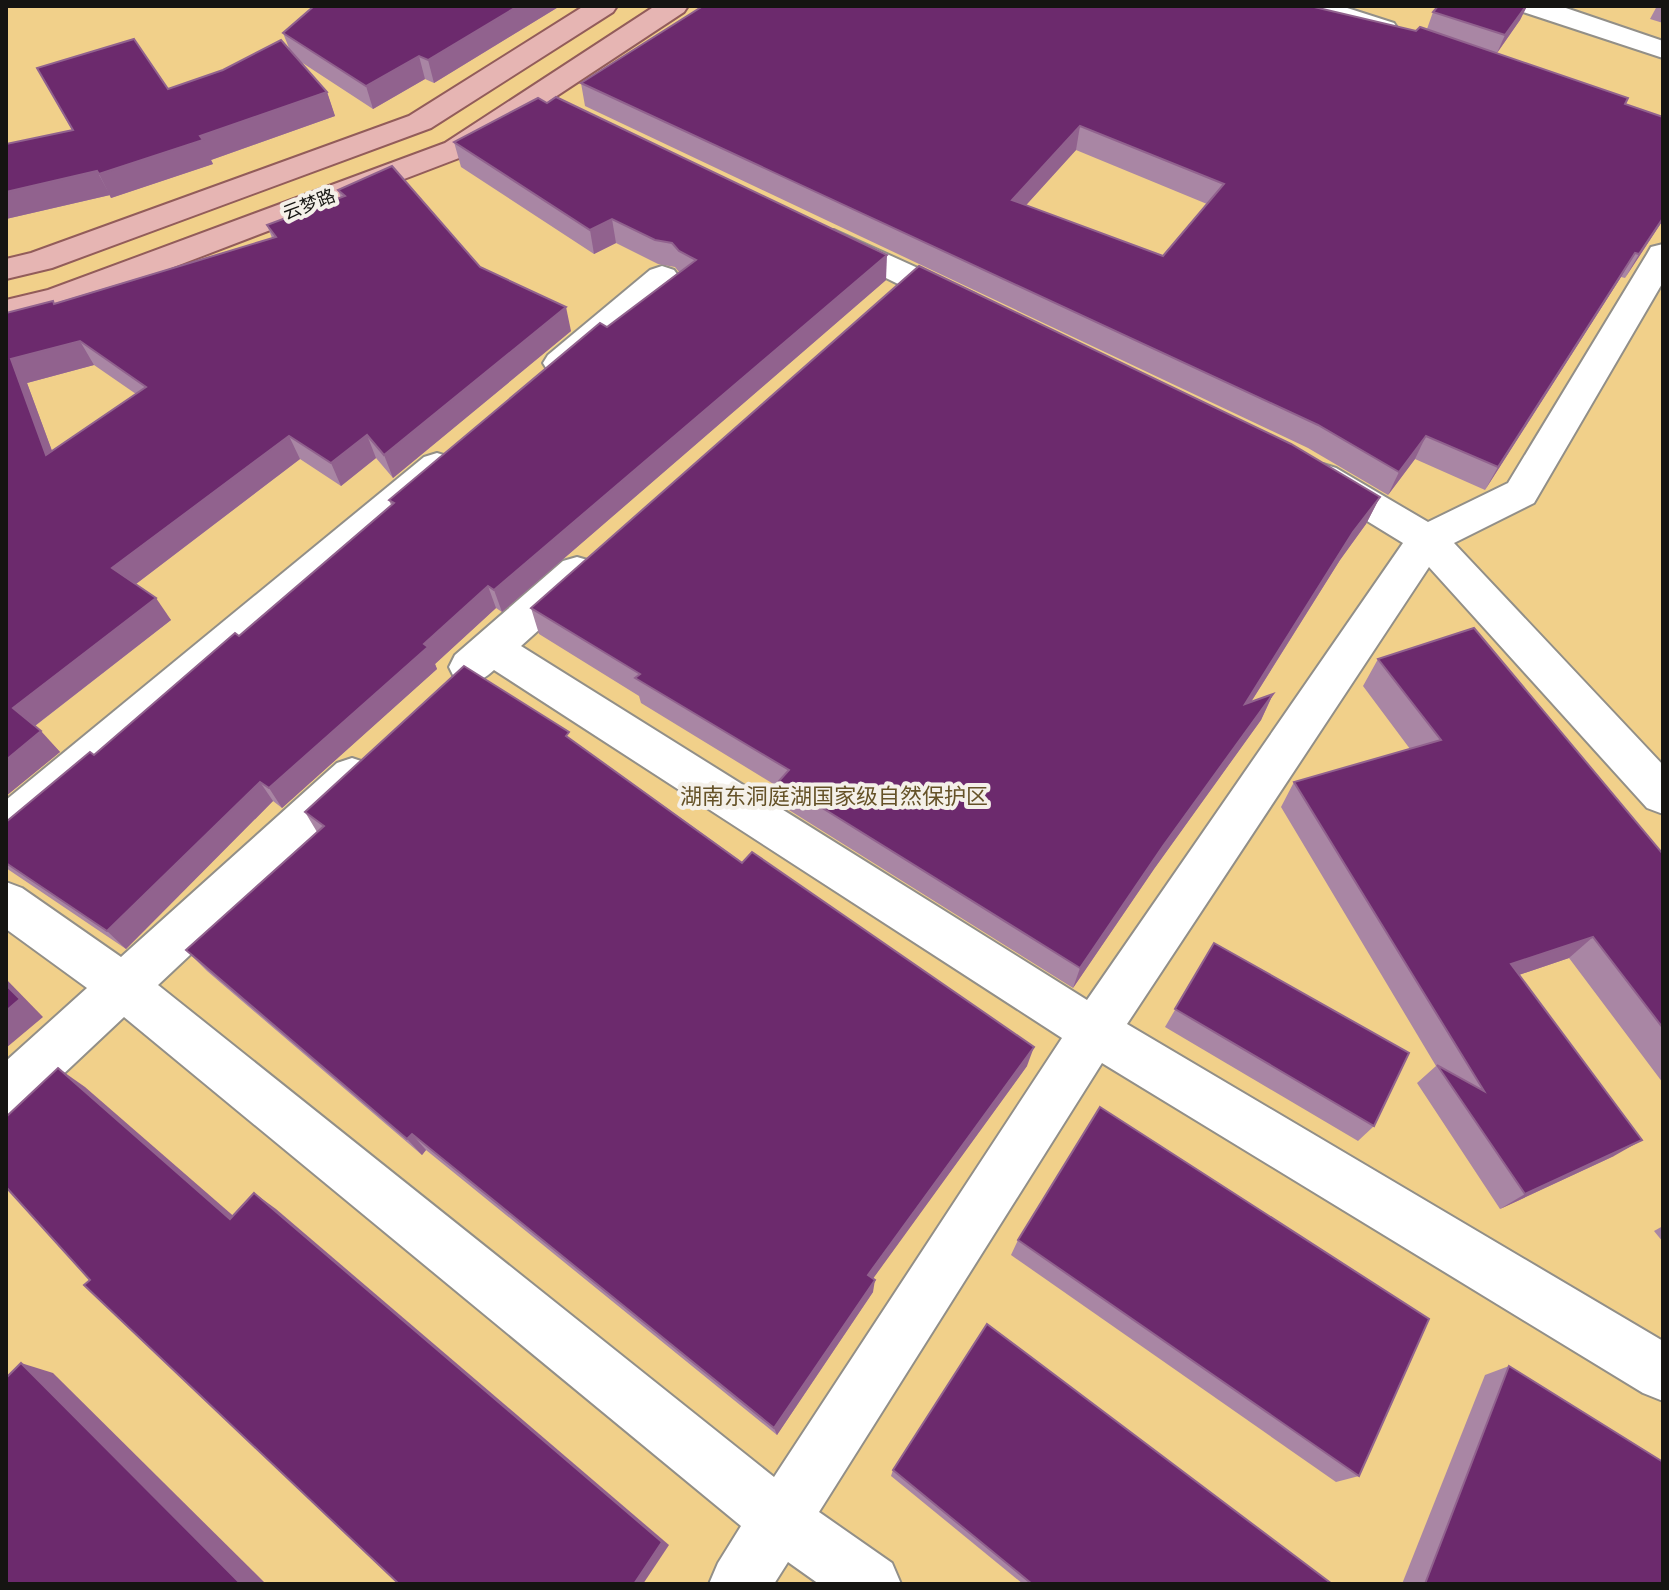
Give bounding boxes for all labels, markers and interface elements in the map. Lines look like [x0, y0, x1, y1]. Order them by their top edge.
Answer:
street label: 云梦路 [280, 184, 338, 224]
park label: 湖南东洞庭湖国家级自然保护区 [680, 781, 988, 810]

